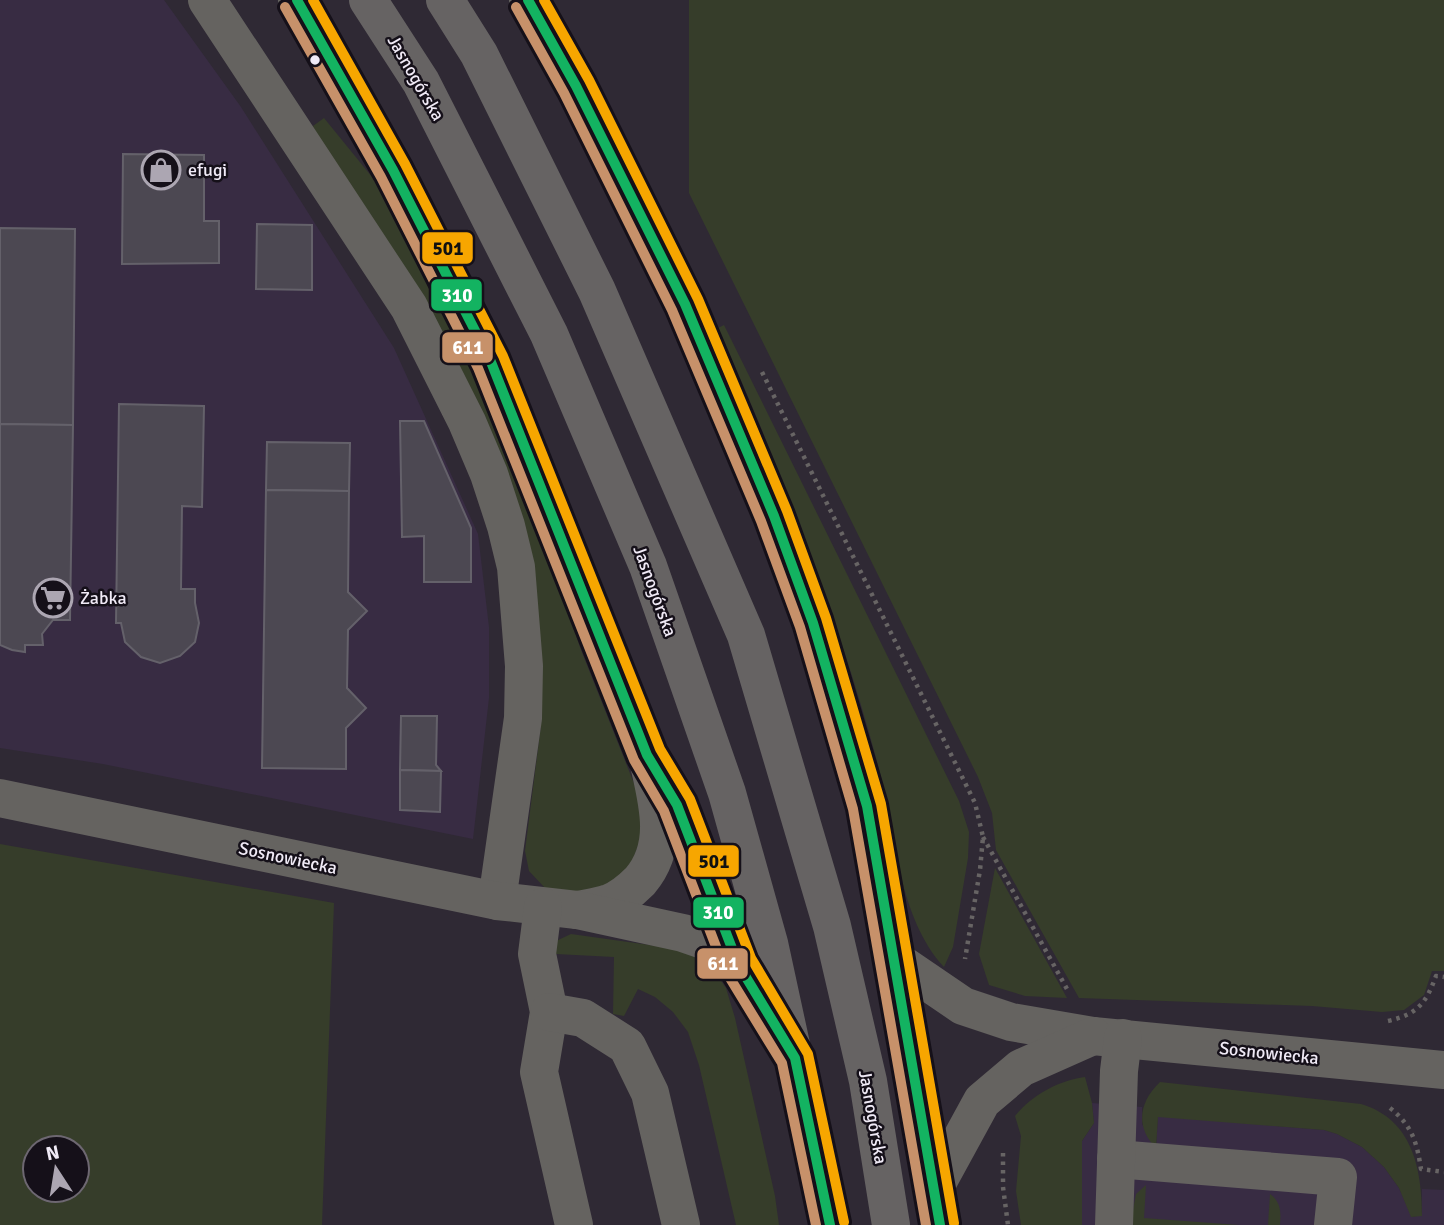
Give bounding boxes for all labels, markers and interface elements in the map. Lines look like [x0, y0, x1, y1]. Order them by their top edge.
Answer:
street label: Jasnogórska [383, 31, 449, 125]
unlabelled marker [308, 53, 322, 67]
shop icon: efugi [140, 149, 182, 191]
place label: efugi [188, 159, 227, 181]
line badge: 501 [421, 231, 474, 265]
text: 501 [433, 237, 463, 261]
line badge: 310 [430, 278, 483, 312]
text: 310 [442, 284, 472, 308]
line badge: 611 [441, 331, 494, 364]
text: 611 [453, 336, 483, 360]
street label: Jasnogórska [628, 542, 682, 640]
supermarket icon: Żabka [32, 577, 74, 619]
place label: Żabka [80, 587, 127, 609]
street label: Sosnowiecka [237, 837, 339, 879]
line badge: 501 [687, 844, 740, 878]
text: 501 [699, 850, 729, 874]
line badge: 310 [692, 896, 745, 929]
text: 310 [703, 901, 733, 925]
line badge: 611 [696, 947, 749, 980]
text: 611 [708, 952, 738, 976]
street label: Sosnowiecka [1218, 1037, 1320, 1069]
street label: Jasnogórska [854, 1068, 892, 1166]
north arrow [21, 1134, 91, 1204]
text: N [44, 1140, 62, 1166]

